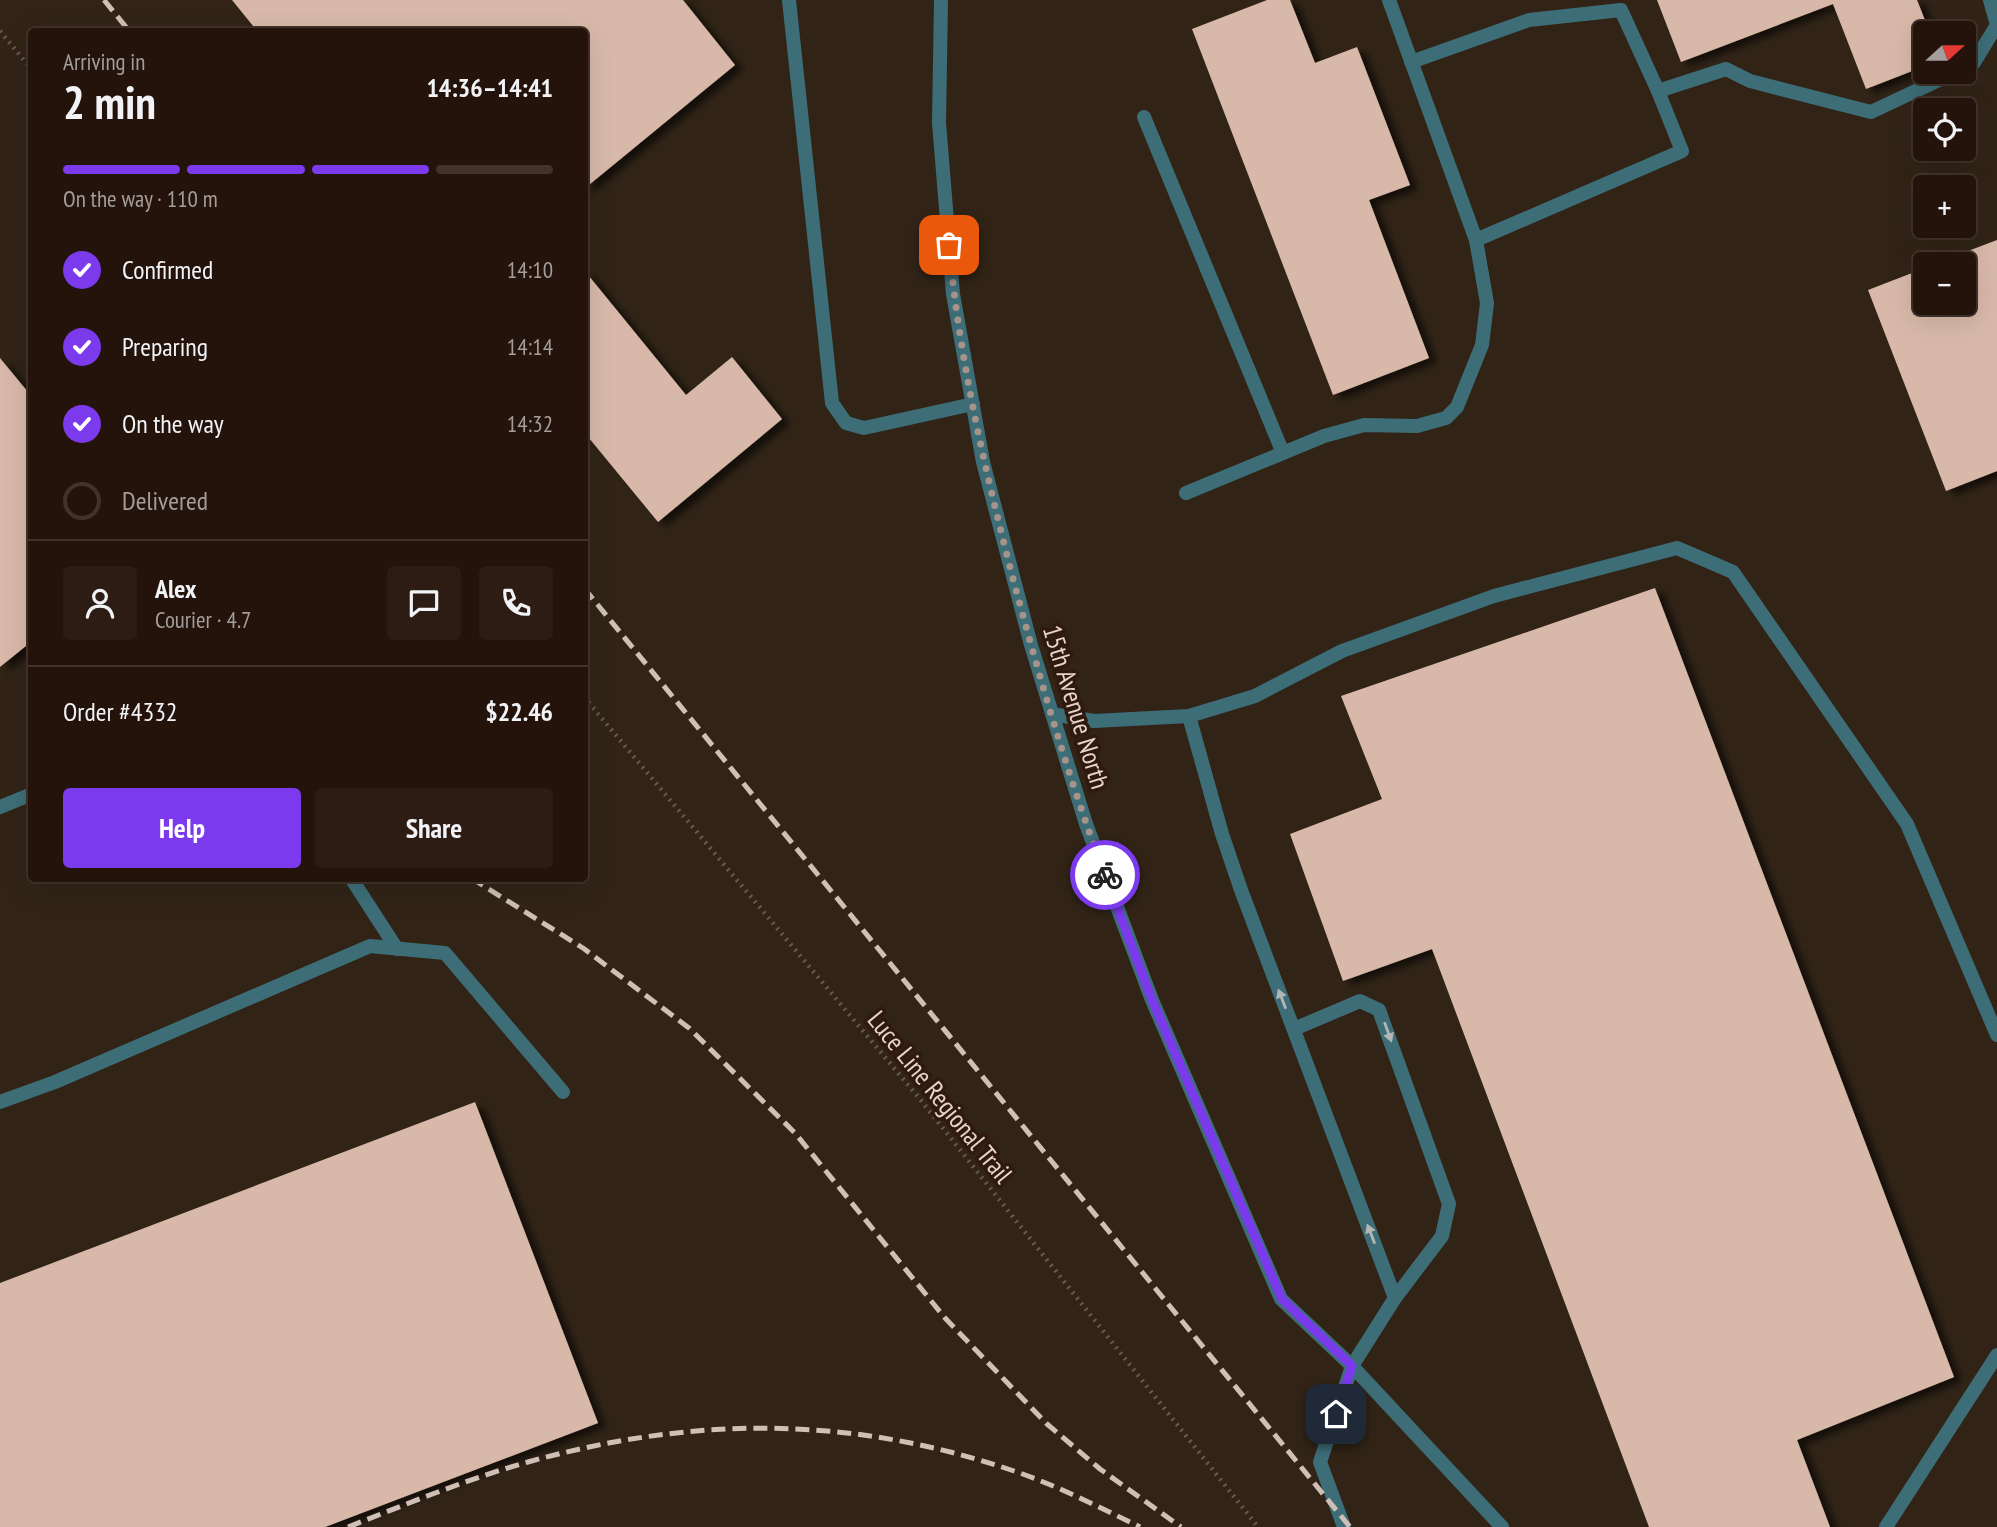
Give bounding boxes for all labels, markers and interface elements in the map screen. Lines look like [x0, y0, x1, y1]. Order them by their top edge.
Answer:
north arrow [1913, 21, 1976, 84]
map controls [1913, 21, 1976, 315]
text: Arriving in [63, 47, 145, 76]
text: 14:36–14:41 [426, 71, 553, 104]
text: 2 min [63, 72, 156, 132]
button: locate [1913, 98, 1976, 161]
button: + [1913, 175, 1976, 238]
text: On the way · 110 m [63, 184, 218, 213]
pin [919, 215, 979, 275]
icon: bag [930, 226, 968, 264]
icon: check [63, 251, 101, 289]
button: − [1913, 252, 1976, 315]
text: Confirmed [122, 253, 213, 286]
text: 14:10 [507, 255, 553, 284]
icon: check [63, 328, 101, 366]
text: Preparing [122, 330, 208, 363]
text: 14:14 [507, 332, 553, 361]
icon: check [63, 405, 101, 443]
text: On the way [122, 407, 224, 440]
text: 14:32 [507, 409, 553, 438]
text: Delivered [122, 484, 208, 517]
button: person [63, 566, 137, 640]
button: chat [387, 566, 461, 640]
button: phone [479, 566, 553, 640]
text: Alex [155, 572, 196, 605]
text: Courier · 4.7 [155, 605, 251, 634]
street label: 15th Avenue North [1036, 621, 1117, 793]
text: Order #4332 [63, 695, 178, 728]
text: $22.46 [485, 695, 553, 728]
button: Help [63, 788, 301, 868]
button: Share [315, 788, 553, 868]
courier [1070, 840, 1140, 910]
icon: bike [1086, 856, 1124, 894]
one-way arrow [1277, 988, 1288, 1009]
street label: Luce Line Regional Trail [861, 1004, 1020, 1190]
one-way arrow [1382, 1022, 1393, 1043]
one-way arrow [1365, 1224, 1376, 1245]
pin [1306, 1384, 1366, 1444]
icon: home [1317, 1395, 1355, 1433]

